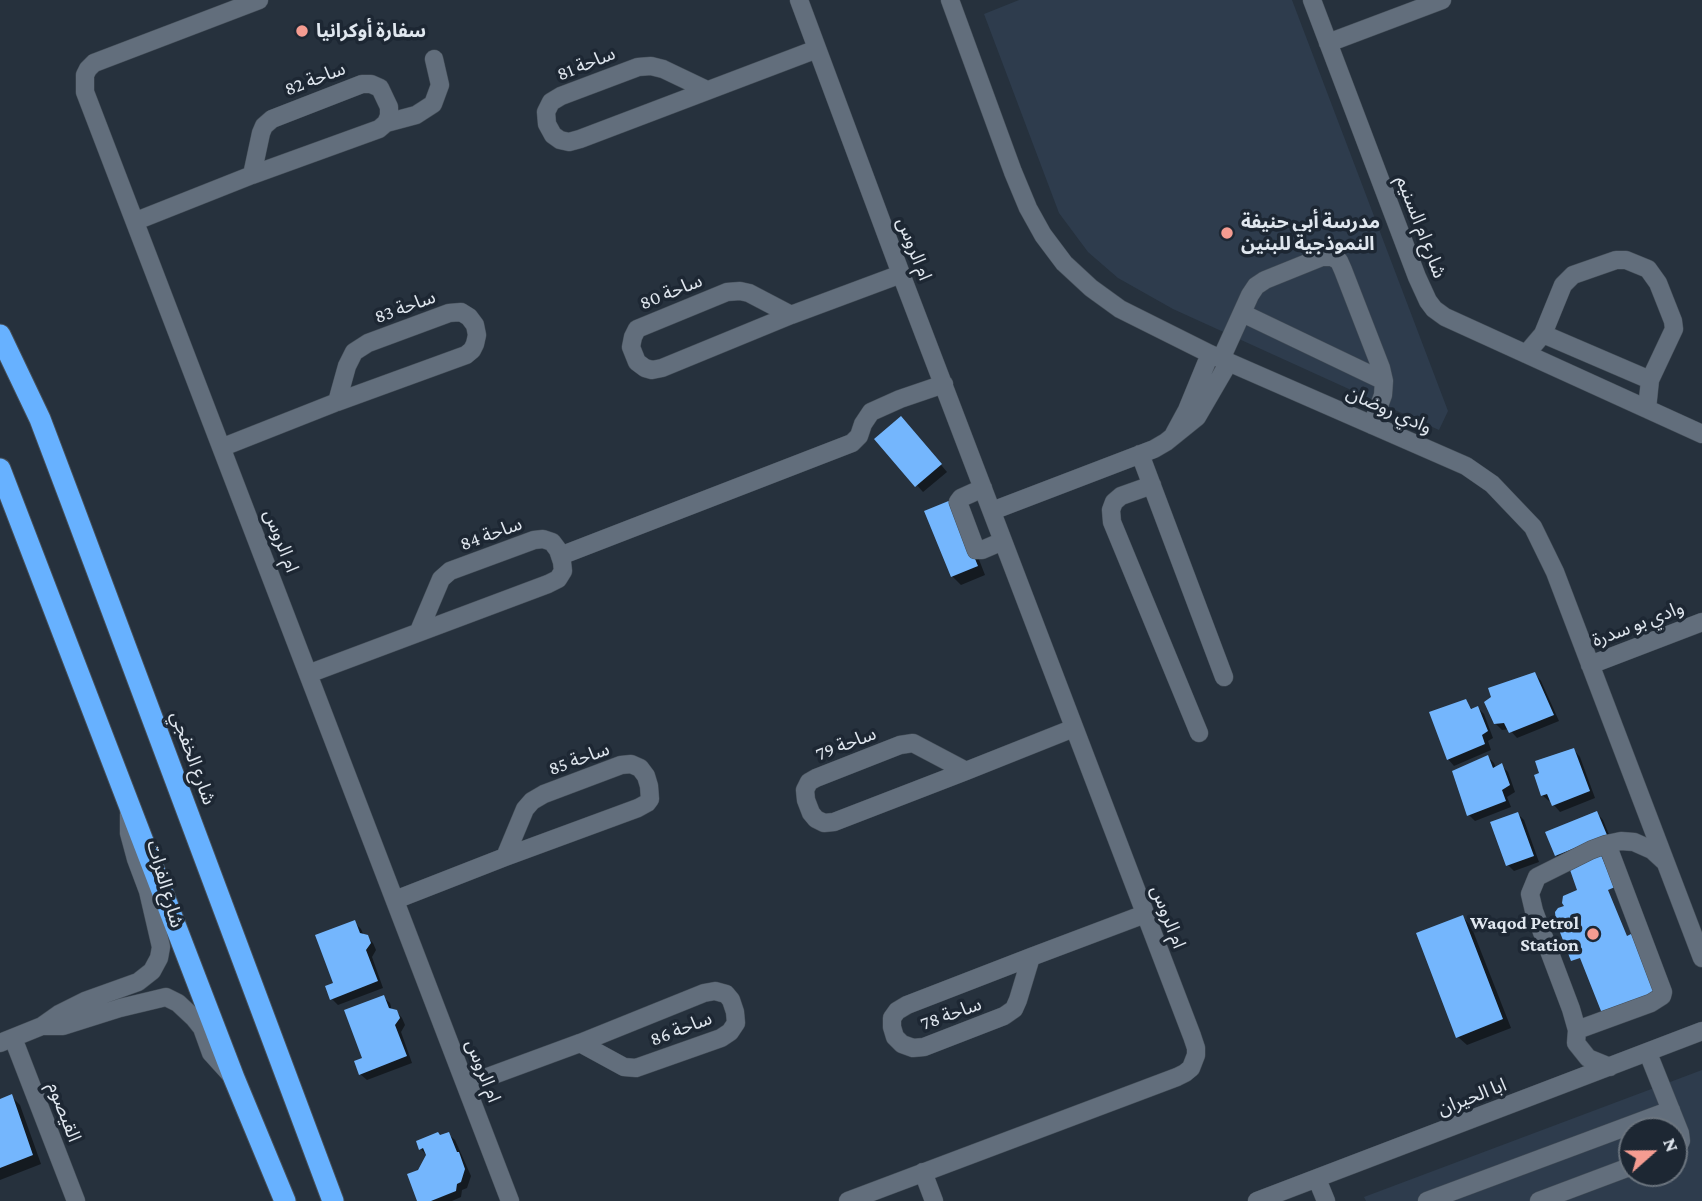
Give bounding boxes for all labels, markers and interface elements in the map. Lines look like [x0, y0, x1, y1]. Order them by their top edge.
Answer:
place label: سفارة أوكرانيا [316, 20, 426, 42]
marker: سفارة أوكرانيا [294, 23, 310, 39]
street label: ساحة 81 [553, 42, 619, 86]
street label: ساحة 82 [281, 57, 349, 101]
street label: شارع ام السنيم [1391, 173, 1451, 281]
place label: مدرسة أبي حنيفة النموذجية للبنين [1241, 211, 1380, 255]
street label: ام الروس [892, 214, 936, 284]
marker: مدرسة أبي حنيفة النموذجية للبنين [1219, 225, 1235, 241]
street label: ساحة 80 [636, 269, 706, 315]
street label: ساحة 83 [371, 285, 439, 329]
street label: وادي روضان [1343, 381, 1435, 439]
street label: ام الروس [259, 506, 303, 576]
street label: ساحة 84 [457, 512, 525, 556]
street label: وادي بو سدرة [1589, 596, 1687, 652]
street label: شارع الخفجي [166, 708, 220, 808]
street label: ساحة 79 [813, 722, 879, 766]
street label: ساحة 85 [545, 737, 613, 781]
street label: شارع الفرات [142, 838, 188, 930]
street label: ام الروس [1146, 882, 1190, 952]
place label: Waqod Petrol Station [1470, 912, 1579, 956]
marker: Waqod Petrol Station [1585, 926, 1601, 942]
street label: ساحة 78 [917, 992, 985, 1036]
street label: ساحة 86 [647, 1007, 715, 1051]
street label: ام الروس [461, 1036, 505, 1106]
street label: ابا الحيران [1434, 1073, 1510, 1121]
street label: القيصوم [42, 1079, 86, 1145]
north arrow [1618, 1117, 1688, 1187]
text: N [1659, 1135, 1683, 1155]

